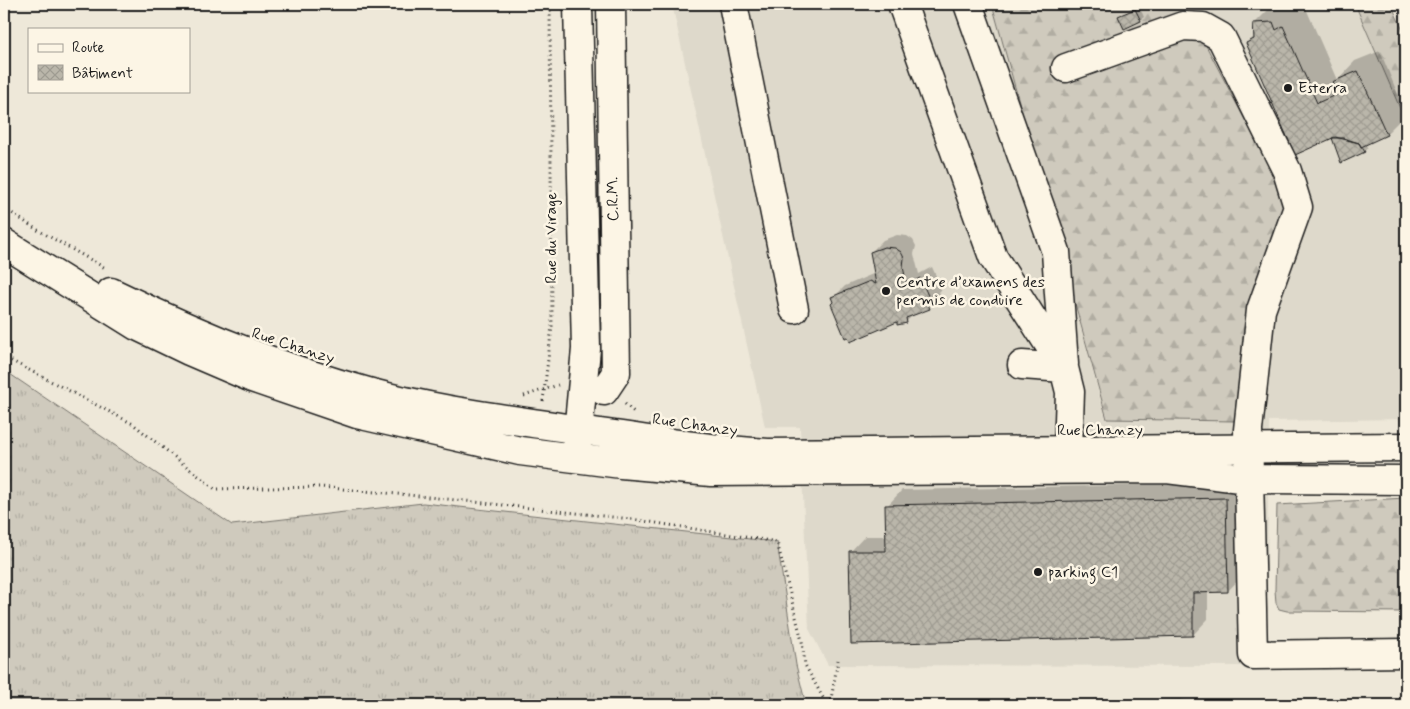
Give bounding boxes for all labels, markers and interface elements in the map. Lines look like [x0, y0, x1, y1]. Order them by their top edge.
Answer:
legend [28, 28, 190, 92]
text: Route [72, 38, 105, 58]
text: Bâtiment [72, 64, 133, 84]
place label: Esterra [1298, 78, 1347, 99]
marker: Esterra [1282, 82, 1294, 94]
street label: C.R.M. [602, 176, 624, 222]
street label: Rue du Virage [541, 192, 562, 284]
place label: Centre d’examens des permis de conduire [896, 272, 1045, 311]
marker: Centre d’examens des permis de conduire [880, 285, 892, 297]
street label: Rue Chanzy [249, 323, 337, 369]
street label: Rue Chanzy [651, 409, 739, 441]
street label: Rue Chanzy [1057, 420, 1143, 441]
place label: parking C1 [1048, 562, 1118, 584]
marker: parking C1 [1032, 566, 1044, 578]

